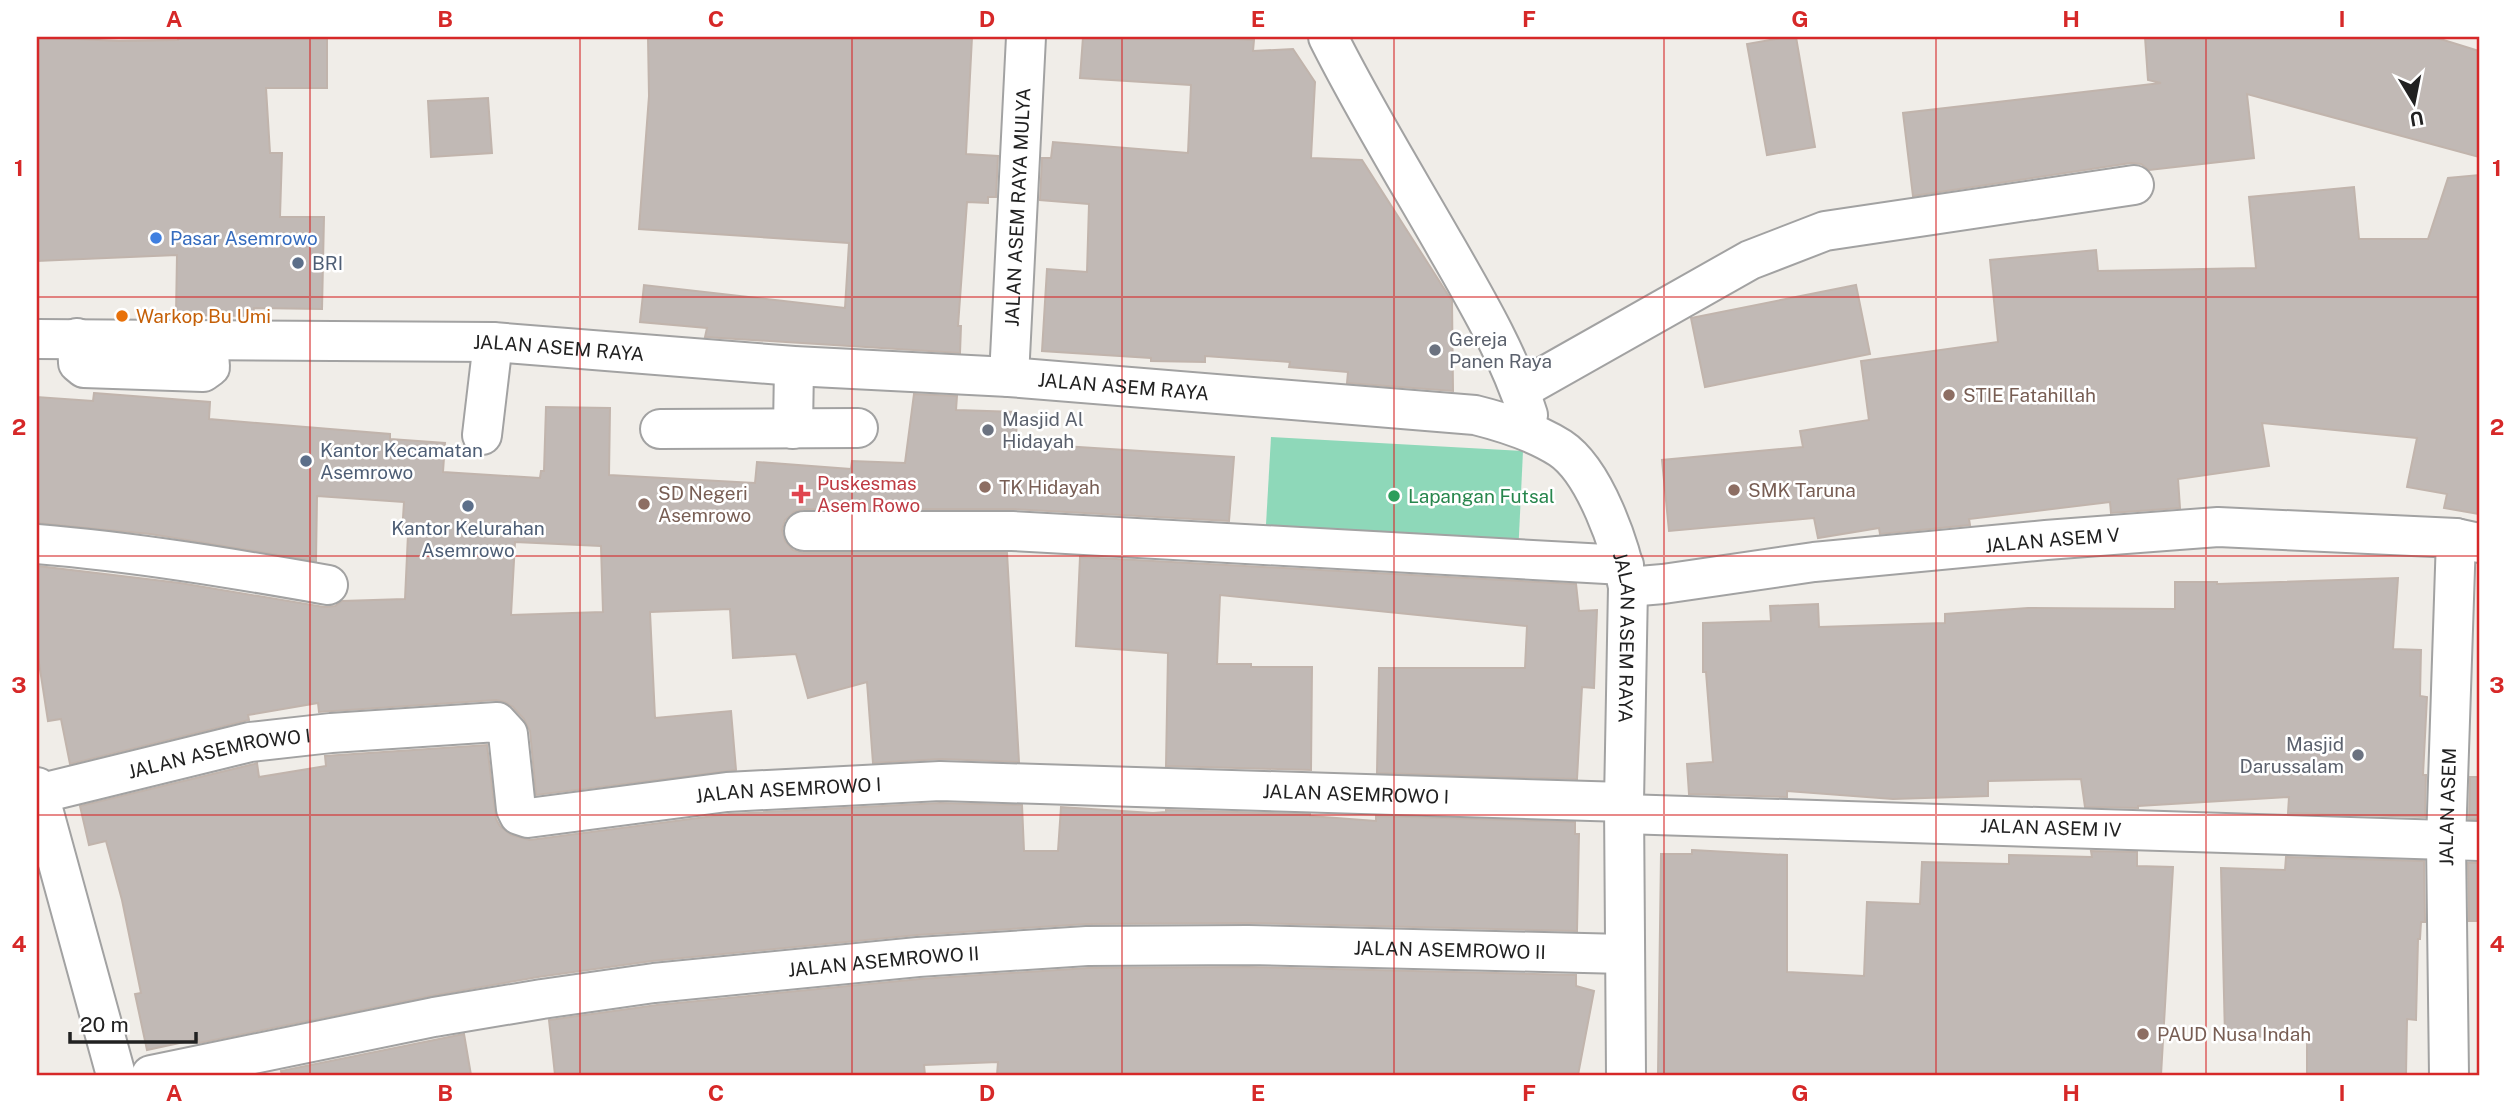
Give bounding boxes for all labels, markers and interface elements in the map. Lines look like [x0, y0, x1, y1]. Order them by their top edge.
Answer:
text: A [166, 5, 183, 32]
text: B [437, 5, 453, 32]
text: C [708, 5, 724, 32]
text: D [979, 5, 995, 32]
text: E [1251, 5, 1265, 32]
text: F [1522, 5, 1536, 32]
text: G [1791, 5, 1809, 32]
text: H [2062, 5, 2080, 32]
text: I [2338, 5, 2346, 32]
north arrow [2380, 66, 2450, 136]
street label: JALAN ASEM RAYA MULYA [1001, 87, 1034, 327]
text: U [2408, 107, 2426, 131]
text: 1 [14, 154, 24, 181]
text: 1 [2492, 154, 2502, 181]
place label: Pasar Asemrowo [170, 227, 318, 249]
marker: Pasar Asemrowo [148, 230, 164, 246]
place label: BRI [312, 252, 343, 274]
marker: BRI [290, 255, 306, 271]
place label: Warkop Bu Umi [136, 305, 271, 327]
marker: Warkop Bu Umi [114, 308, 130, 324]
place label: Gereja Panen Raya [1449, 328, 1552, 372]
street label: JALAN ASEM RAYA [473, 331, 645, 365]
marker: Gereja Panen Raya [1427, 342, 1443, 358]
street label: JALAN ASEM RAYA [1037, 368, 1210, 404]
place label: STIE Fatahillah [1963, 384, 2096, 406]
marker: STIE Fatahillah [1941, 387, 1957, 403]
place label: Masjid Al Hidayah [1002, 408, 1084, 452]
text: 2 [12, 413, 26, 440]
text: 2 [2490, 413, 2504, 440]
marker: Masjid Al Hidayah [980, 422, 996, 438]
place label: Kantor Kecamatan Asemrowo [320, 439, 483, 483]
marker: Kantor Kecamatan Asemrowo [298, 453, 314, 469]
place label: Puskesmas Asem Rowo [817, 472, 920, 516]
place label: TK Hidayah [999, 476, 1100, 498]
marker: TK Hidayah [977, 479, 993, 495]
place label: SMK Taruna [1748, 479, 1856, 501]
place label: SD Negeri Asemrowo [658, 482, 751, 526]
marker: SMK Taruna [1726, 482, 1742, 498]
marker: Puskesmas Asem Rowo [791, 484, 811, 504]
place label: Lapangan Futsal [1408, 485, 1555, 507]
marker: Lapangan Futsal [1386, 488, 1402, 504]
marker: SD Negeri Asemrowo [636, 496, 652, 512]
marker: Kantor Kelurahan Asemrowo [460, 498, 476, 514]
place label: Kantor Kelurahan Asemrowo [391, 517, 545, 561]
street label: JALAN ASEM V [1984, 523, 2121, 557]
street label: JALAN ASEM RAYA [1609, 549, 1639, 723]
text: 3 [11, 671, 27, 698]
text: 3 [2489, 671, 2505, 698]
street label: JALAN ASEMROWO I [125, 724, 312, 783]
place label: Masjid Darussalam [2240, 733, 2344, 777]
marker: Masjid Darussalam [2350, 747, 2366, 763]
street label: JALAN ASEM [2435, 747, 2460, 866]
street label: JALAN ASEMROWO I [694, 773, 882, 807]
street label: JALAN ASEMROWO I [1262, 780, 1449, 808]
street label: JALAN ASEM IV [1980, 814, 2122, 841]
text: 4 [11, 930, 27, 957]
text: 4 [2489, 930, 2505, 957]
street label: JALAN ASEMROWO II [1354, 937, 1546, 963]
street label: JALAN ASEMROWO II [787, 942, 980, 981]
scale bar [70, 1000, 196, 1044]
text: 20 m [80, 1012, 129, 1037]
place label: PAUD Nusa Indah [2157, 1023, 2311, 1045]
marker: PAUD Nusa Indah [2135, 1026, 2151, 1042]
text: A [166, 1079, 183, 1106]
text: B [437, 1079, 453, 1106]
text: C [708, 1079, 724, 1106]
text: D [979, 1079, 995, 1106]
text: E [1251, 1079, 1265, 1106]
text: F [1522, 1079, 1536, 1106]
text: G [1791, 1079, 1809, 1106]
text: H [2062, 1079, 2080, 1106]
text: I [2338, 1079, 2346, 1106]

